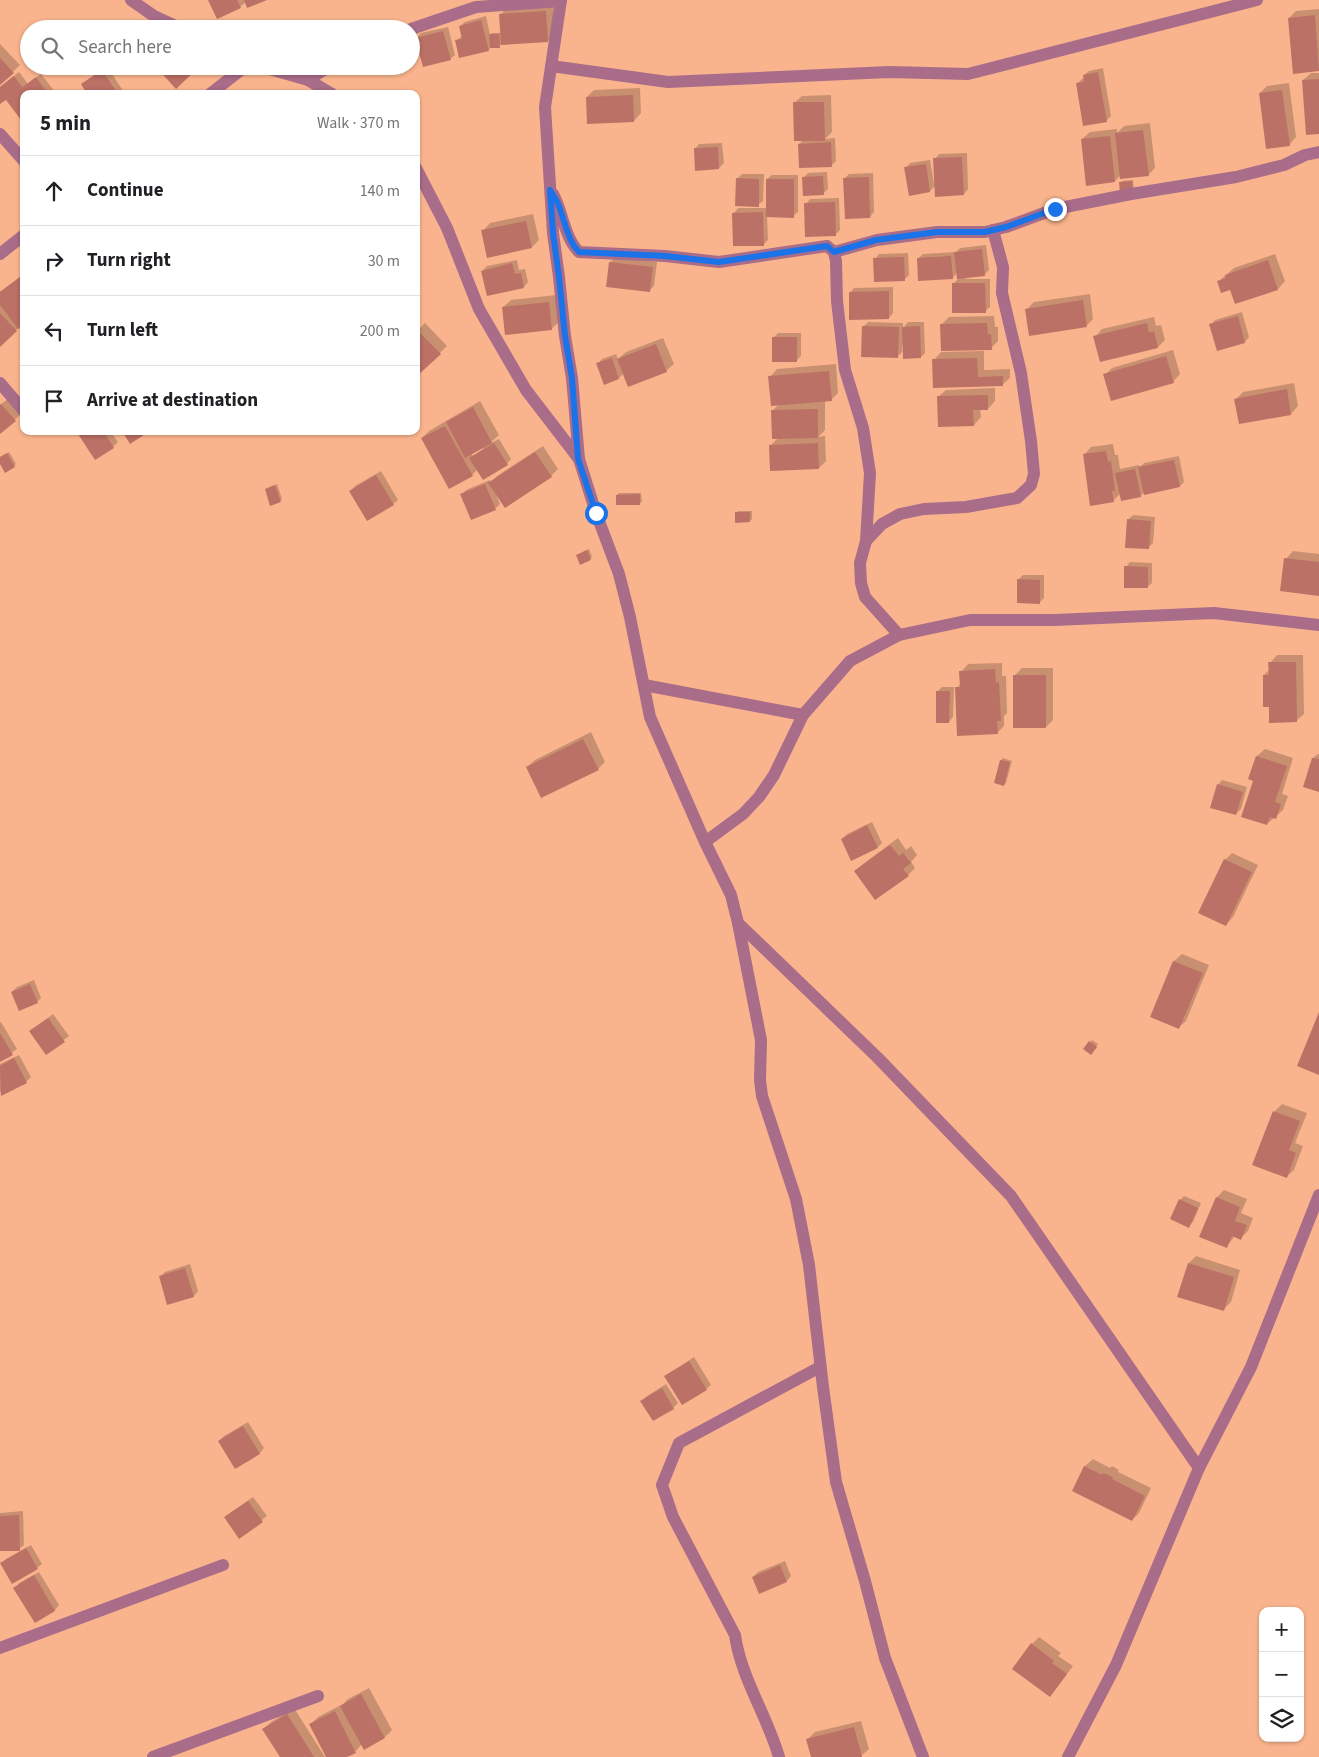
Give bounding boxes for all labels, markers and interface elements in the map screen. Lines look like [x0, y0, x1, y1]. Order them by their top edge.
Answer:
search box [20, 20, 420, 75]
icon: search [38, 34, 66, 62]
text: Search here [78, 34, 172, 61]
text: 5 min [40, 108, 91, 138]
text: Walk · 370 m [317, 112, 400, 134]
icon: ahead [40, 177, 68, 205]
text: Continue [87, 177, 164, 204]
text: 140 m [360, 180, 400, 202]
route end [1044, 198, 1067, 221]
icon: right [40, 247, 68, 275]
text: Turn right [87, 247, 171, 274]
text: 30 m [368, 250, 400, 272]
icon: left [40, 317, 68, 345]
text: Turn left [87, 317, 158, 344]
text: 200 m [360, 320, 400, 342]
icon: arrive [40, 387, 68, 415]
text: Arrive at destination [87, 387, 258, 414]
route start [585, 502, 608, 525]
map controls [1259, 1607, 1304, 1742]
button: + [1259, 1607, 1304, 1652]
button: − [1259, 1652, 1304, 1697]
button: layers [1259, 1697, 1304, 1742]

